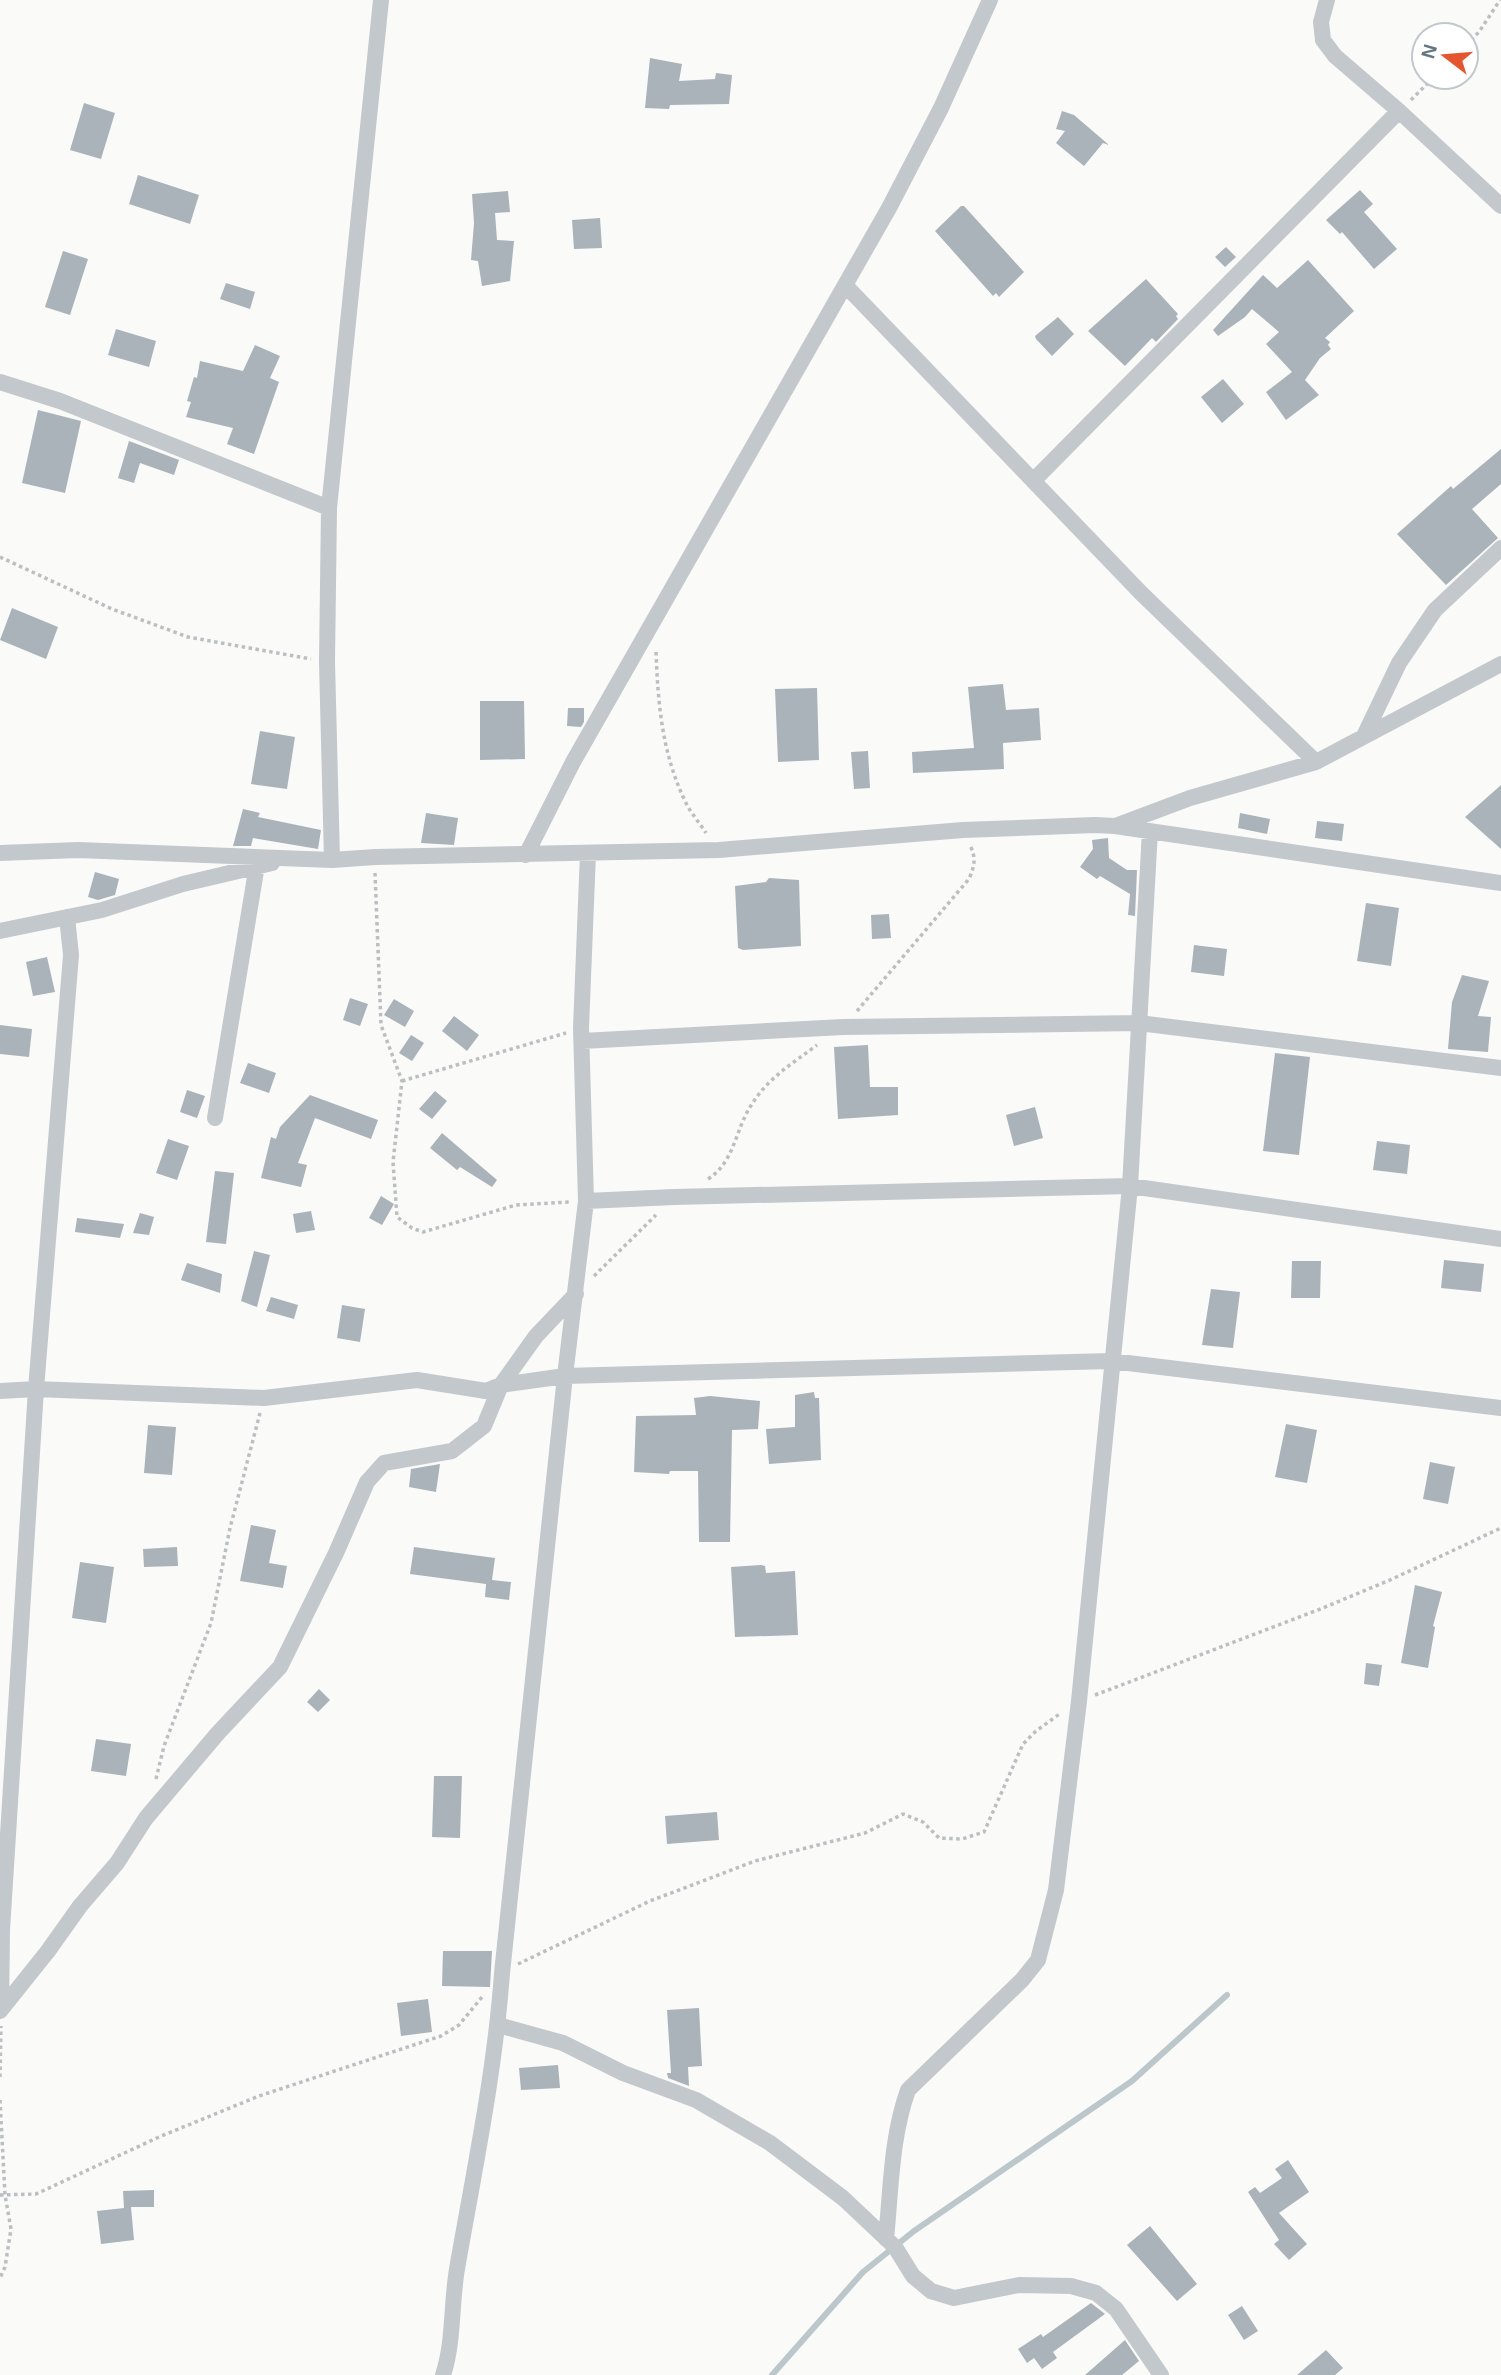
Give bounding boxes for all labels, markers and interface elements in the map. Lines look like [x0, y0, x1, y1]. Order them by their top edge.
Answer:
north arrow [1410, 21, 1480, 91]
text: N [1417, 42, 1441, 61]

